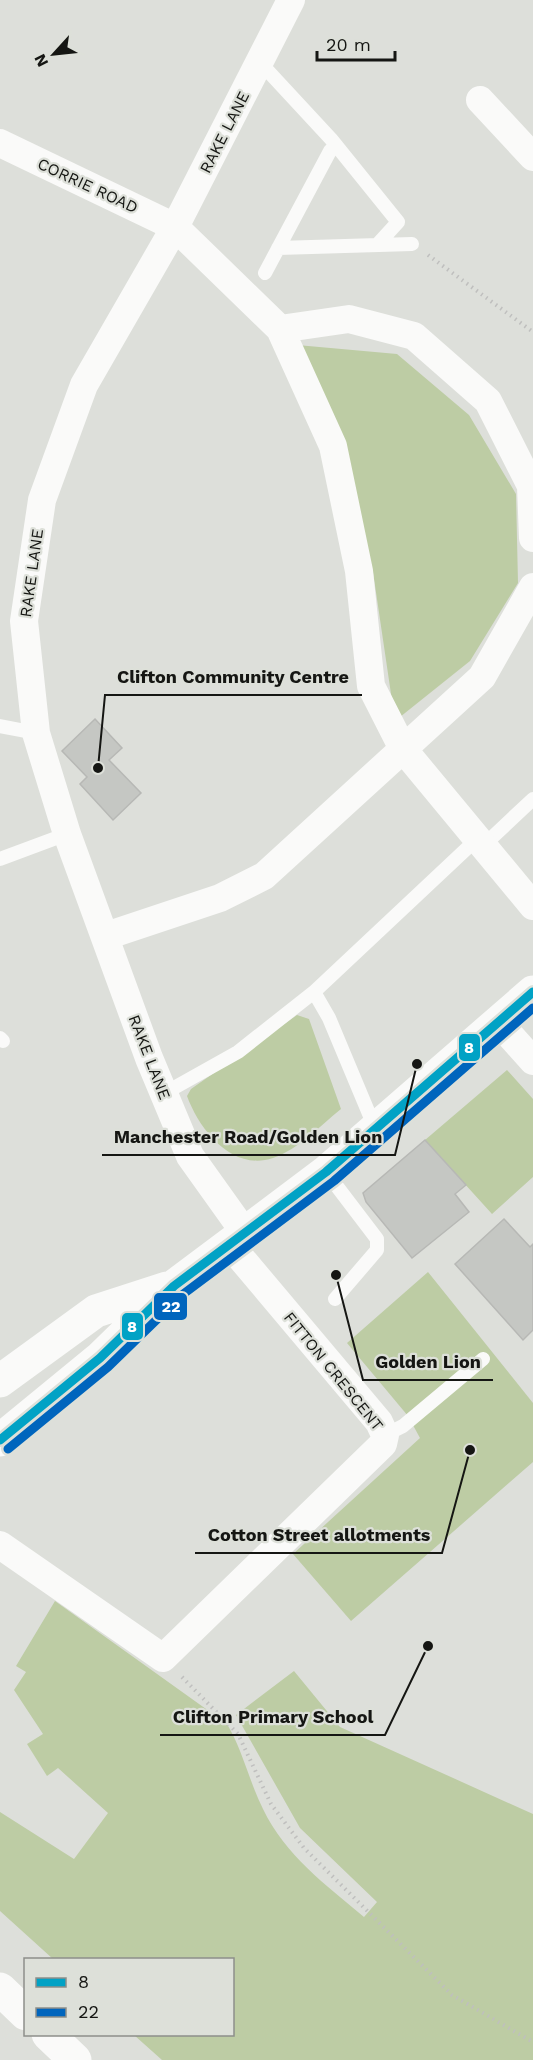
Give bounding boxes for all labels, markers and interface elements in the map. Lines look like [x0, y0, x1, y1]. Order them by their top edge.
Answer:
north arrow [24, 24, 84, 84]
scale bar [317, 24, 395, 62]
text: 20 m [326, 34, 371, 55]
text: N [30, 51, 52, 70]
street label: RAKE LANE [196, 88, 253, 176]
street label: CORRIE ROAD [34, 154, 141, 217]
street label: RAKE LANE [16, 527, 47, 619]
callout: Clifton Community Centre [105, 659, 362, 695]
text: Clifton Community Centre [117, 666, 349, 687]
street label: RAKE LANE [125, 1012, 174, 1102]
line badge: 8 [458, 1033, 481, 1062]
text: 8 [464, 1038, 474, 1057]
callout: Manchester Road/Golden Lion [102, 1119, 395, 1155]
text: Manchester Road/Golden Lion [114, 1126, 382, 1147]
line badge: 22 [153, 1292, 188, 1321]
text: 22 [161, 1297, 181, 1316]
street label: FITTON CRESCENT [280, 1308, 388, 1435]
line badge: 8 [121, 1312, 144, 1341]
text: 8 [127, 1317, 137, 1336]
callout: Golden Lion [363, 1344, 493, 1380]
text: Golden Lion [375, 1351, 481, 1372]
callout: Cotton Street allotments [195, 1517, 442, 1553]
text: Cotton Street allotments [208, 1524, 431, 1545]
callout: Clifton Primary School [160, 1699, 385, 1735]
text: Clifton Primary School [173, 1706, 373, 1727]
legend [24, 1958, 234, 2036]
text: 8 [78, 1971, 89, 1992]
text: 22 [78, 2001, 99, 2022]

